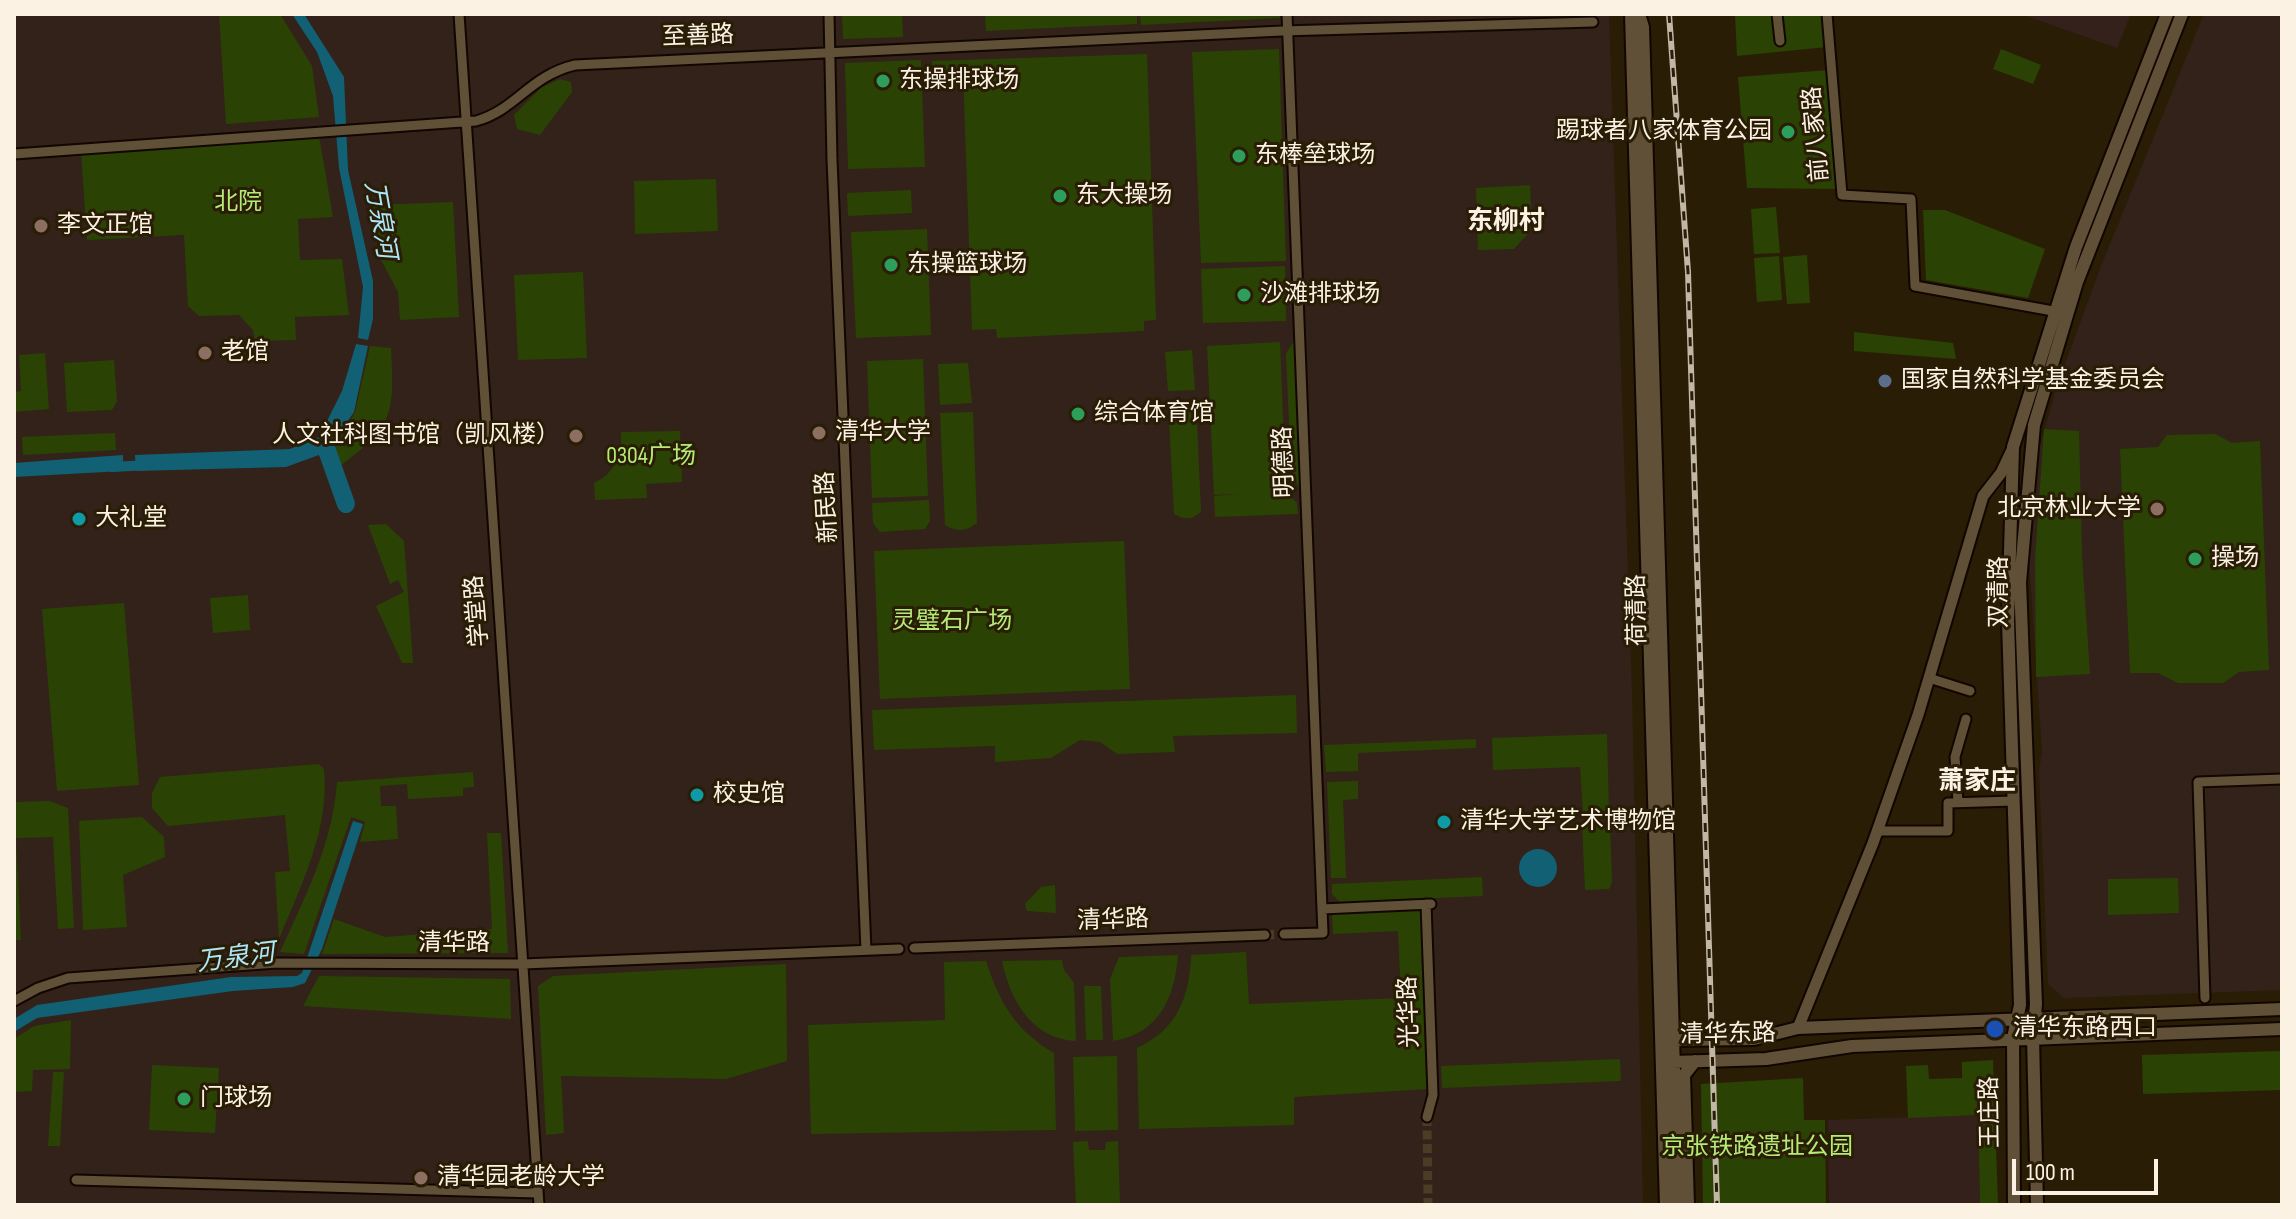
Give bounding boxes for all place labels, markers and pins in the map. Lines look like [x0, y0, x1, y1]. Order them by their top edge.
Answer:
place label: 东操排球场 [899, 67, 1019, 95]
marker: 东操排球场 [874, 72, 892, 90]
place label: 踢球者八家体育公园 [1556, 118, 1772, 146]
marker: 踢球者八家体育公园 [1779, 123, 1797, 141]
place label: 东棒垒球场 [1255, 142, 1375, 170]
marker: 东棒垒球场 [1230, 147, 1248, 165]
place label: 东大操场 [1076, 182, 1172, 210]
marker: 东大操场 [1051, 187, 1069, 205]
place label: 李文正馆 [57, 212, 153, 240]
marker: 李文正馆 [32, 217, 50, 235]
place label: 东操篮球场 [907, 251, 1027, 279]
marker: 东操篮球场 [882, 256, 900, 274]
place label: 沙滩排球场 [1260, 281, 1380, 309]
marker: 沙滩排球场 [1235, 286, 1253, 304]
place label: 老馆 [221, 339, 269, 367]
marker: 老馆 [196, 344, 214, 362]
place label: 国家自然科学基金委员会 [1901, 367, 2165, 395]
marker: 国家自然科学基金委员会 [1876, 372, 1894, 390]
place label: 综合体育馆 [1094, 400, 1214, 428]
marker: 综合体育馆 [1069, 405, 1087, 423]
place label: 清华大学 [835, 419, 931, 447]
place label: 人文社科图书馆（凯风楼） [272, 422, 560, 450]
marker: 清华大学 [810, 424, 828, 442]
marker: 人文社科图书馆（凯风楼） [567, 427, 585, 445]
place label: 北京林业大学 [1997, 495, 2141, 523]
marker: 北京林业大学 [2148, 500, 2166, 518]
place label: 大礼堂 [95, 505, 167, 533]
marker: 大礼堂 [70, 510, 88, 528]
place label: 操场 [2211, 545, 2259, 573]
marker: 操场 [2186, 550, 2204, 568]
place label: 校史馆 [713, 781, 785, 809]
marker: 校史馆 [688, 786, 706, 804]
place label: 清华大学艺术博物馆 [1460, 808, 1676, 836]
marker: 清华大学艺术博物馆 [1435, 813, 1453, 831]
place label: 清华东路西口 [2013, 1015, 2157, 1043]
marker: 清华东路西口 [1984, 1018, 2006, 1040]
place label: 门球场 [200, 1085, 272, 1113]
marker: 门球场 [175, 1090, 193, 1108]
place label: 清华园老龄大学 [437, 1164, 605, 1192]
marker: 清华园老龄大学 [412, 1169, 430, 1187]

